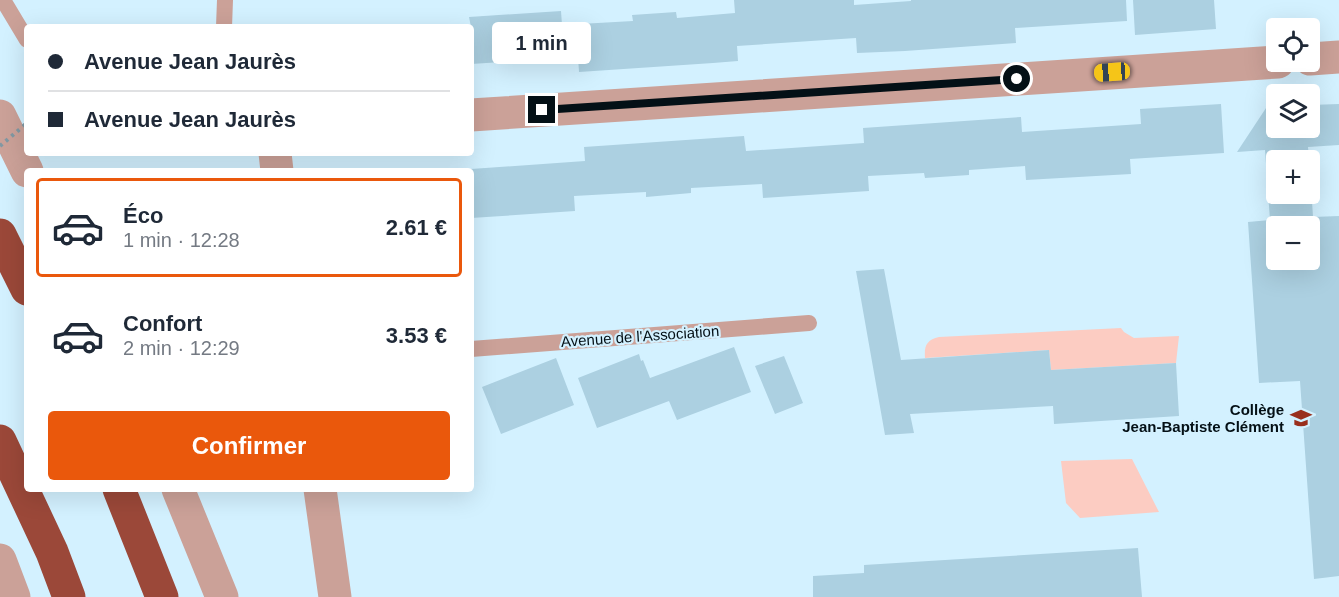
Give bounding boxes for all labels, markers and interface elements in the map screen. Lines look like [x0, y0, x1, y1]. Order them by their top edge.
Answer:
map controls [1266, 18, 1320, 270]
button: locate [1266, 18, 1320, 72]
callout: 1 min [492, 23, 592, 65]
text: 1 min [515, 32, 568, 54]
text: Avenue Jean Jaurès [84, 49, 296, 74]
car [1093, 62, 1131, 82]
route start [1003, 65, 1030, 92]
button: layers [1266, 84, 1320, 138]
route end [528, 96, 555, 123]
text: Avenue Jean Jaurès [84, 107, 296, 132]
button: + [1266, 150, 1320, 204]
icon: car [51, 201, 105, 255]
text: Éco [123, 203, 163, 228]
text: 2.61 € [386, 215, 447, 240]
button: − [1266, 216, 1320, 270]
text: 1 min · 12:28 [123, 229, 240, 251]
icon: car [51, 309, 105, 363]
text: Confort [123, 311, 202, 336]
street label: Avenue de l'Association [560, 322, 720, 350]
text: 3.53 € [386, 323, 447, 348]
text: 2 min · 12:29 [123, 337, 240, 359]
place label: Collège Jean-Baptiste Clément [1122, 401, 1284, 435]
school or university icon: Collège Jean-Baptiste Clément [1289, 406, 1313, 430]
button: Confirmer [48, 411, 450, 480]

